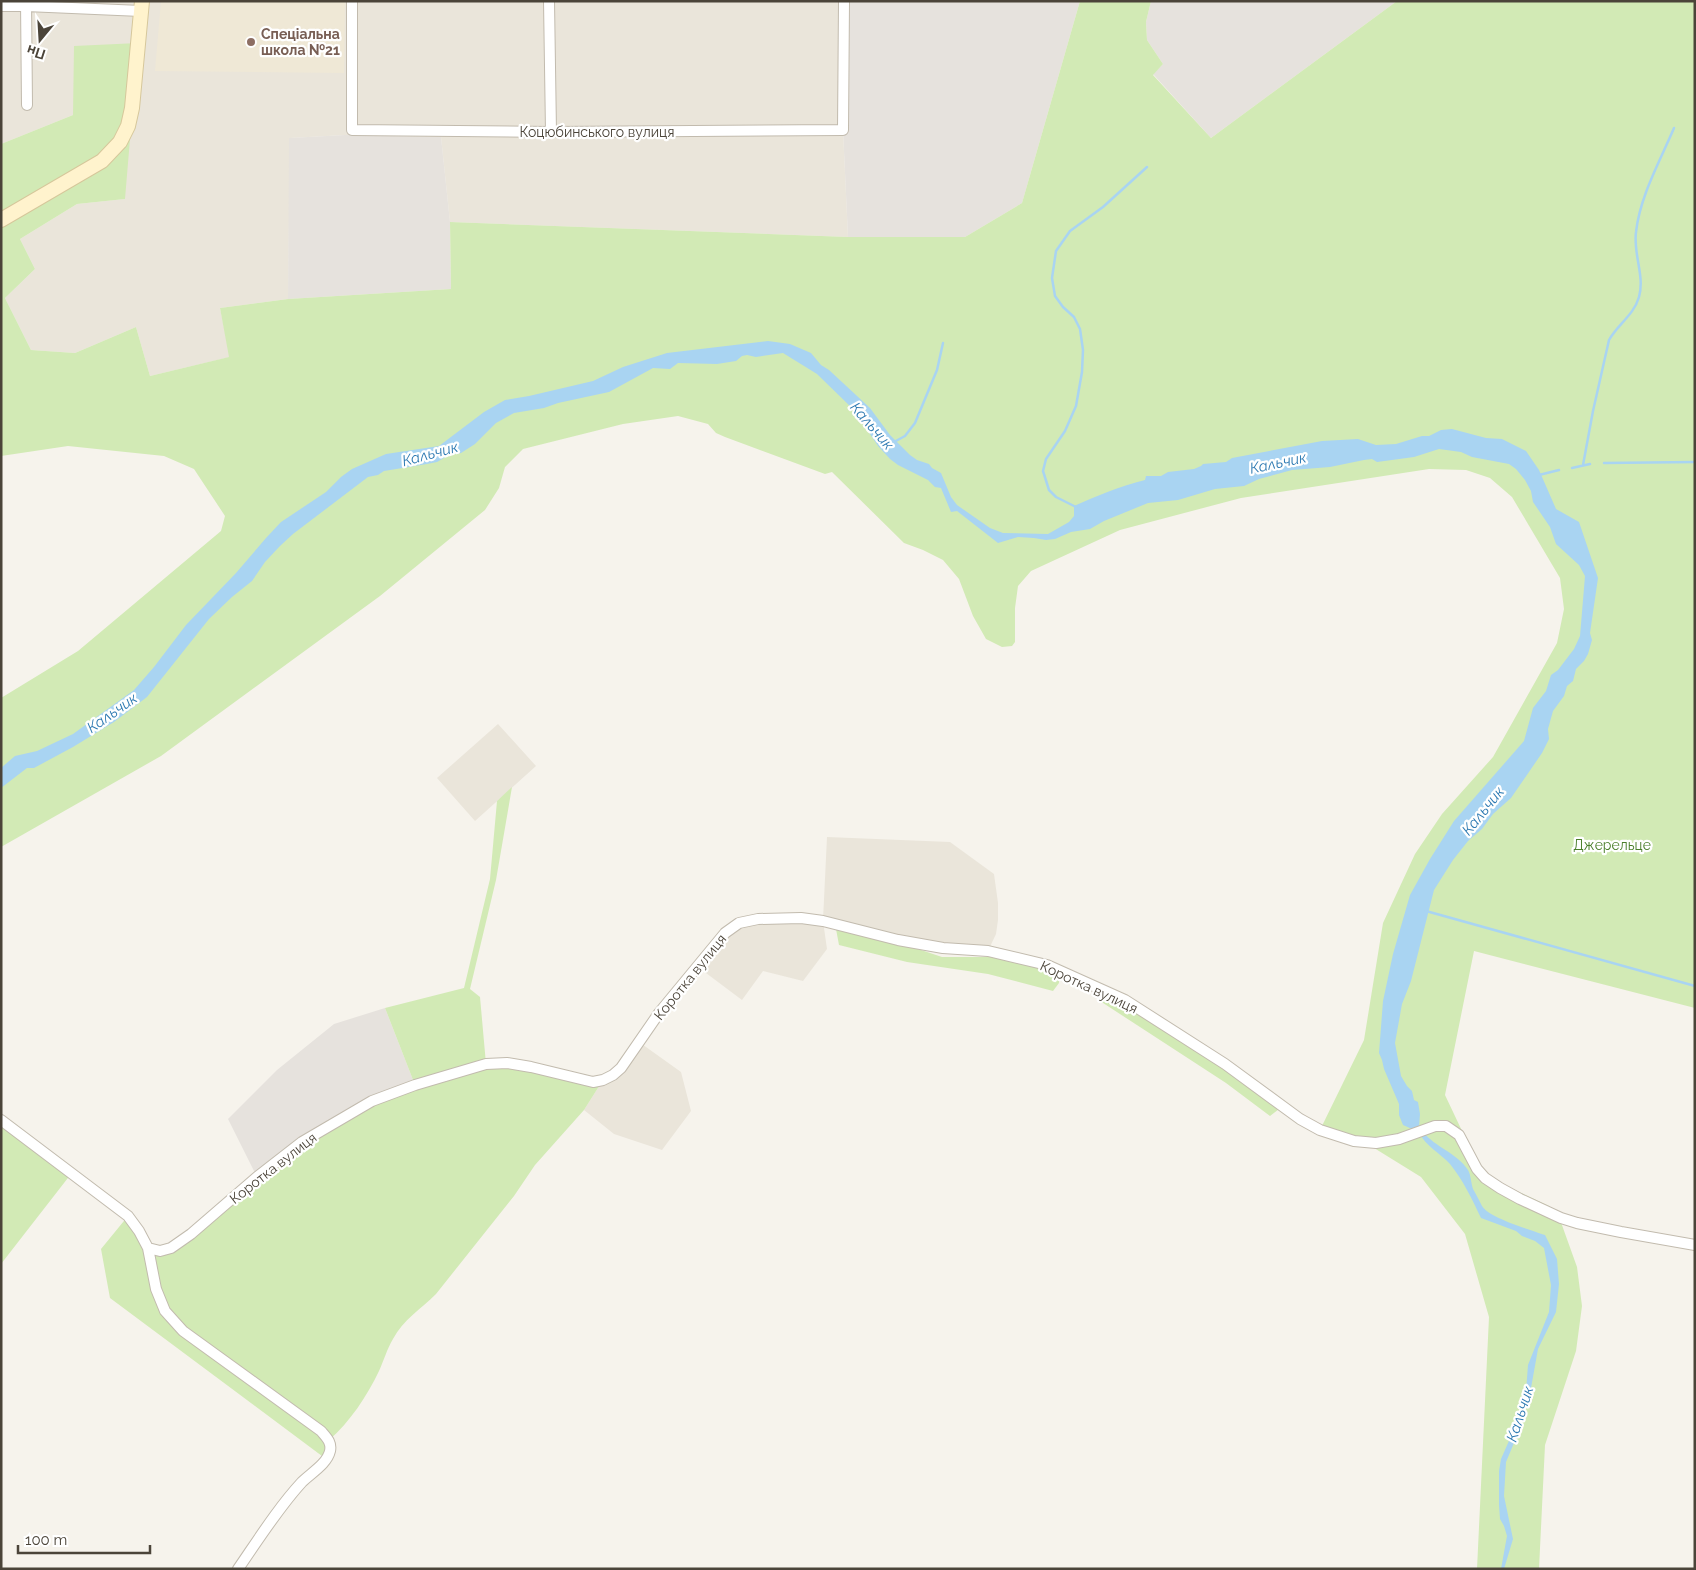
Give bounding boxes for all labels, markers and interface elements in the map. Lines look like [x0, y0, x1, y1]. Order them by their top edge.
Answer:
north arrow [15, 15, 65, 65]
place label: Спеціальна школа №21 [261, 26, 340, 58]
marker: Спеціальна школа №21 [245, 36, 257, 48]
text: Пн [25, 42, 47, 63]
street label: Коцюбинського вулиця [520, 124, 674, 140]
water label: Кальчик [846, 399, 898, 454]
water label: Кальчик [400, 438, 460, 470]
water label: Кальчик [1248, 448, 1308, 478]
water label: Кальчик [83, 689, 141, 737]
water label: Кальчик [1458, 783, 1508, 839]
park label: Джерельце [1573, 837, 1651, 853]
street label: Коротка вулиця [651, 931, 729, 1023]
street label: Коротка вулиця [1038, 957, 1140, 1017]
street label: Коротка вулиця [226, 1129, 320, 1207]
water label: Кальчик [1503, 1383, 1538, 1444]
scale bar [18, 1522, 150, 1554]
text: 100 m [25, 1531, 67, 1549]

